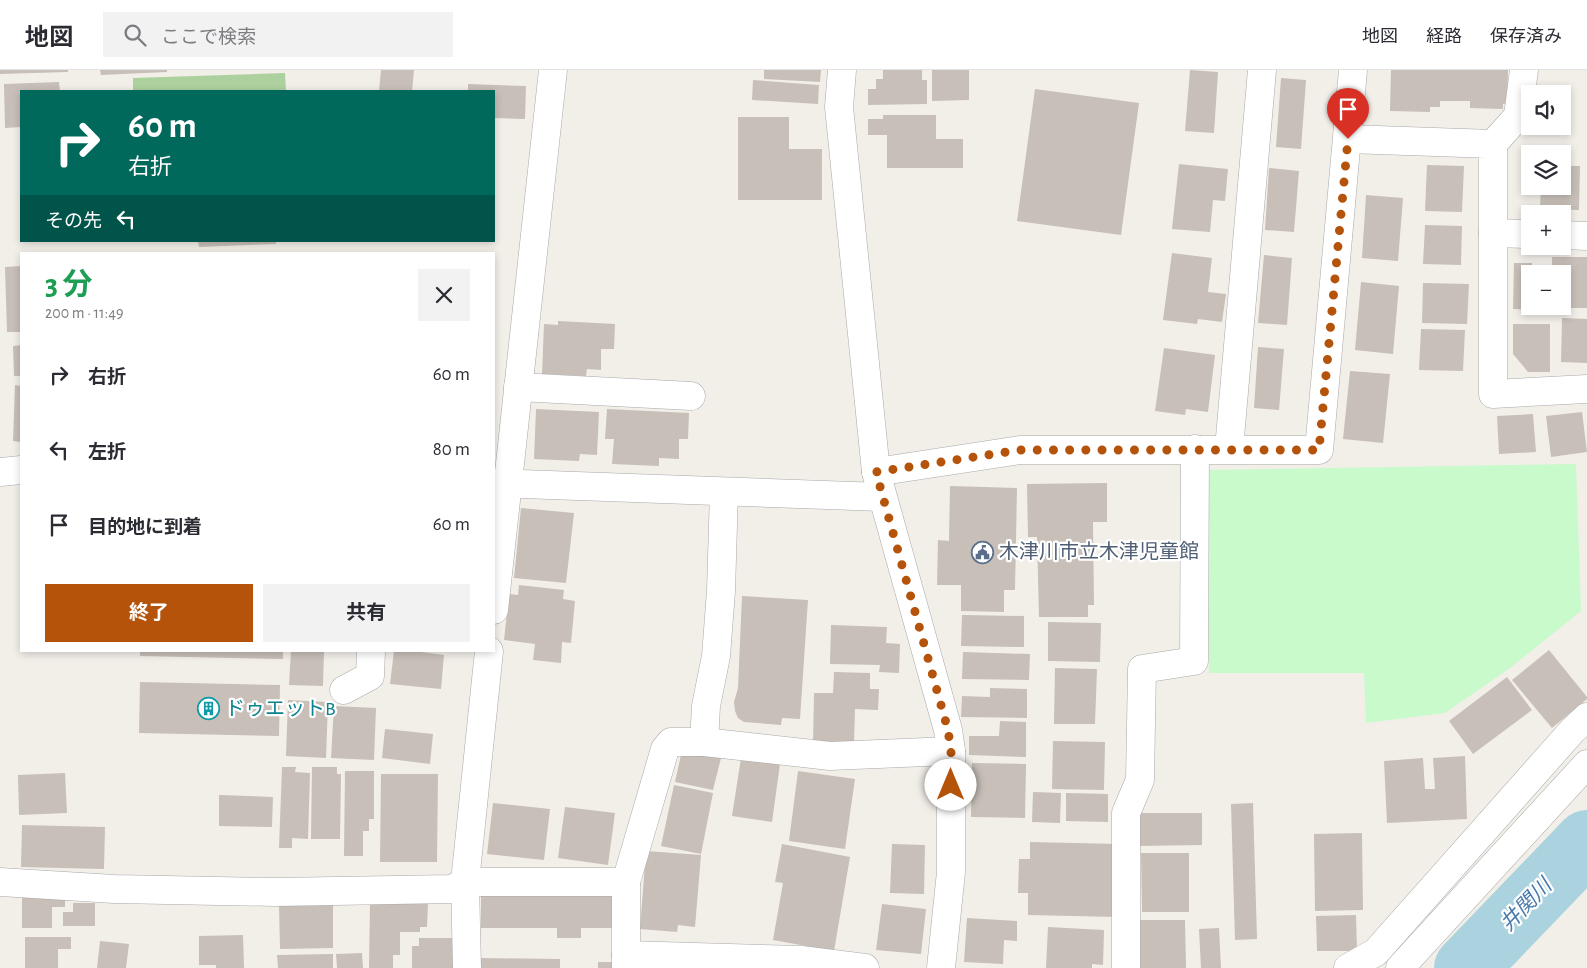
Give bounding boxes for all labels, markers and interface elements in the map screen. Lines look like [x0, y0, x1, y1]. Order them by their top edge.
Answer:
search box [103, 12, 453, 57]
icon: search [121, 21, 149, 49]
text: 地図 [25, 26, 73, 50]
text: ここで検索 [161, 28, 256, 47]
text: 地図 [1362, 28, 1398, 46]
text: 経路 [1426, 28, 1462, 46]
text: 保存済み [1490, 28, 1562, 46]
map controls [1521, 85, 1571, 315]
button: sound [1521, 85, 1571, 135]
pin [1327, 88, 1369, 139]
icon: arrive [1334, 95, 1362, 123]
text: 60 m [128, 109, 197, 144]
icon: right [45, 110, 110, 175]
button: layers [1521, 145, 1571, 195]
text: 右折 [128, 156, 172, 178]
icon: left [112, 205, 140, 233]
button: + [1521, 205, 1571, 255]
text: その先 [45, 212, 102, 231]
button: − [1521, 265, 1571, 315]
button: close [418, 269, 470, 321]
text: 3 分 [45, 270, 92, 300]
text: 200 m · 11:49 [45, 305, 123, 321]
icon: right [45, 361, 73, 389]
text: 60 m [433, 365, 470, 384]
text: 右折 [88, 368, 126, 387]
icon: left [45, 436, 73, 464]
text: 80 m [433, 440, 470, 459]
text: 左折 [88, 443, 126, 462]
icon: arrive [45, 511, 73, 539]
text: 60 m [433, 515, 470, 534]
text: 目的地に到着 [88, 518, 202, 537]
public building icon: 木津川市立木津児童館 [971, 540, 995, 564]
place label: 木津川市立木津児童館 [999, 540, 1199, 562]
button: 終了 [45, 584, 253, 642]
button: 共有 [263, 584, 470, 642]
building icon: ドゥエットB [197, 697, 221, 721]
place label: ドゥエットB [225, 699, 336, 719]
position arrow [924, 758, 976, 810]
water label: 井関川 [1496, 873, 1557, 935]

